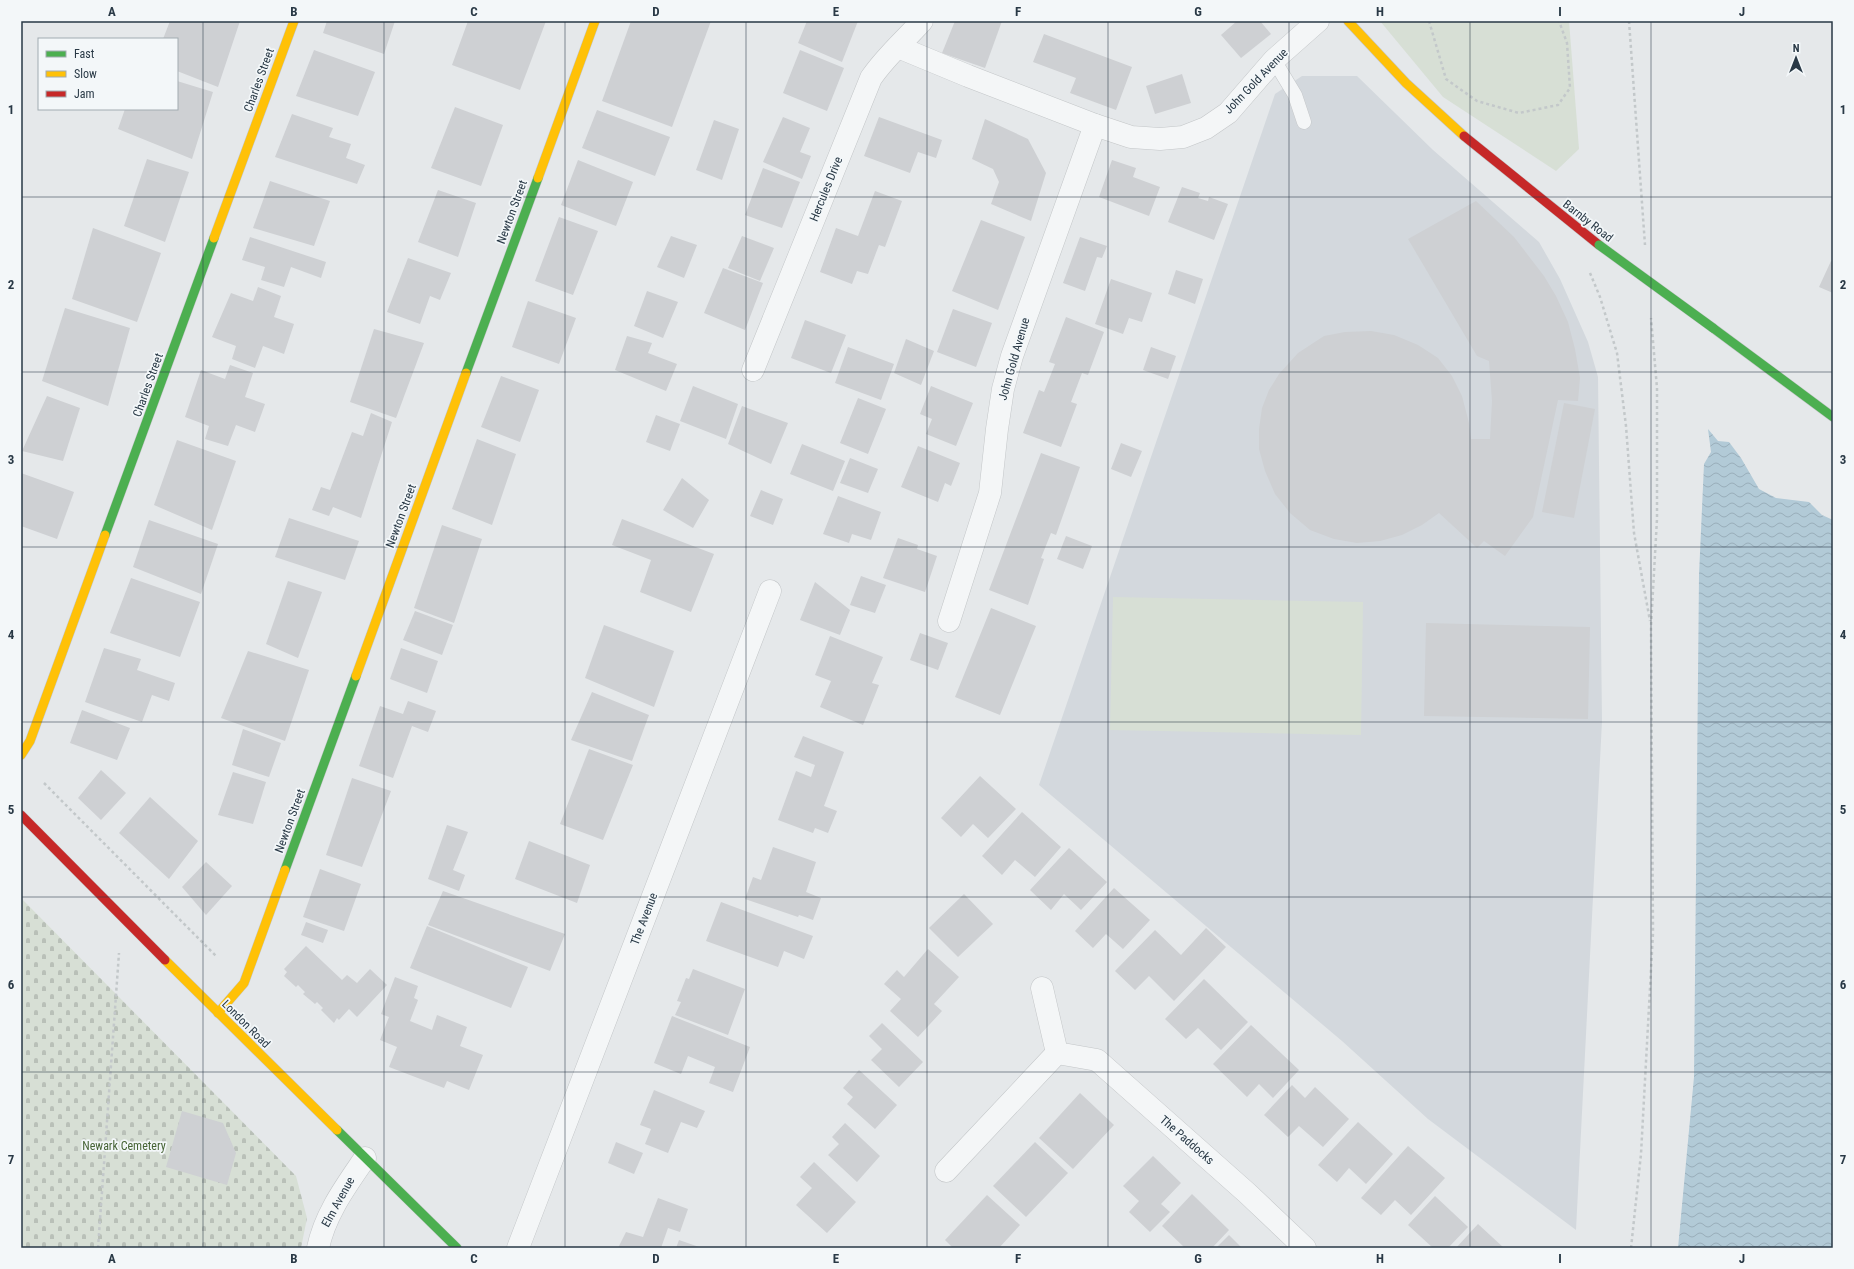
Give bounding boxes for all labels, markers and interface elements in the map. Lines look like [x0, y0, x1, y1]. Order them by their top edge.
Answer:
text: A [108, 4, 116, 19]
text: B [290, 4, 298, 19]
text: C [470, 4, 478, 19]
text: D [652, 4, 660, 19]
text: E [833, 4, 840, 19]
text: F [1015, 4, 1021, 19]
text: G [1194, 4, 1202, 19]
text: H [1376, 4, 1384, 19]
text: I [1558, 4, 1562, 19]
text: J [1739, 4, 1745, 19]
legend [38, 38, 178, 110]
north arrow [1776, 38, 1816, 78]
text: N [1793, 42, 1800, 55]
street label: John Gold Avenue [1221, 45, 1291, 117]
street label: Charles Street [241, 46, 277, 114]
text: Fast [74, 47, 95, 61]
text: Slow [74, 67, 97, 81]
text: Jam [74, 87, 95, 101]
text: 1 [8, 102, 14, 117]
text: 1 [1840, 102, 1846, 117]
street label: Hercules Drive [807, 154, 845, 223]
street label: Newton Street [494, 178, 530, 246]
street label: Barnby Road [1560, 197, 1616, 245]
text: 2 [8, 277, 15, 292]
text: 2 [1840, 277, 1847, 292]
street label: John Gold Avenue [996, 316, 1033, 402]
street label: Charles Street [130, 351, 166, 419]
text: 3 [8, 452, 14, 467]
text: 3 [1840, 452, 1846, 467]
street label: Newton Street [383, 482, 419, 550]
text: 4 [8, 627, 15, 642]
text: 4 [1840, 627, 1847, 642]
street label: Newton Street [272, 787, 308, 855]
text: 5 [8, 802, 15, 817]
text: 5 [1840, 802, 1847, 817]
street label: The Avenue [628, 890, 661, 947]
text: 6 [8, 977, 15, 992]
text: 6 [1840, 977, 1847, 992]
street label: London Road [219, 997, 273, 1051]
street label: The Paddocks [1157, 1113, 1217, 1167]
park label: Newark Cemetery [82, 1139, 166, 1153]
text: 7 [8, 1152, 15, 1167]
text: 7 [1840, 1152, 1847, 1167]
street label: Elm Avenue [319, 1174, 358, 1229]
text: A [108, 1251, 116, 1266]
text: B [290, 1251, 298, 1266]
text: C [470, 1251, 478, 1266]
text: D [652, 1251, 660, 1266]
text: E [833, 1251, 840, 1266]
text: F [1015, 1251, 1021, 1266]
text: G [1194, 1251, 1202, 1266]
text: H [1376, 1251, 1384, 1266]
text: I [1558, 1251, 1562, 1266]
text: J [1739, 1251, 1745, 1266]

